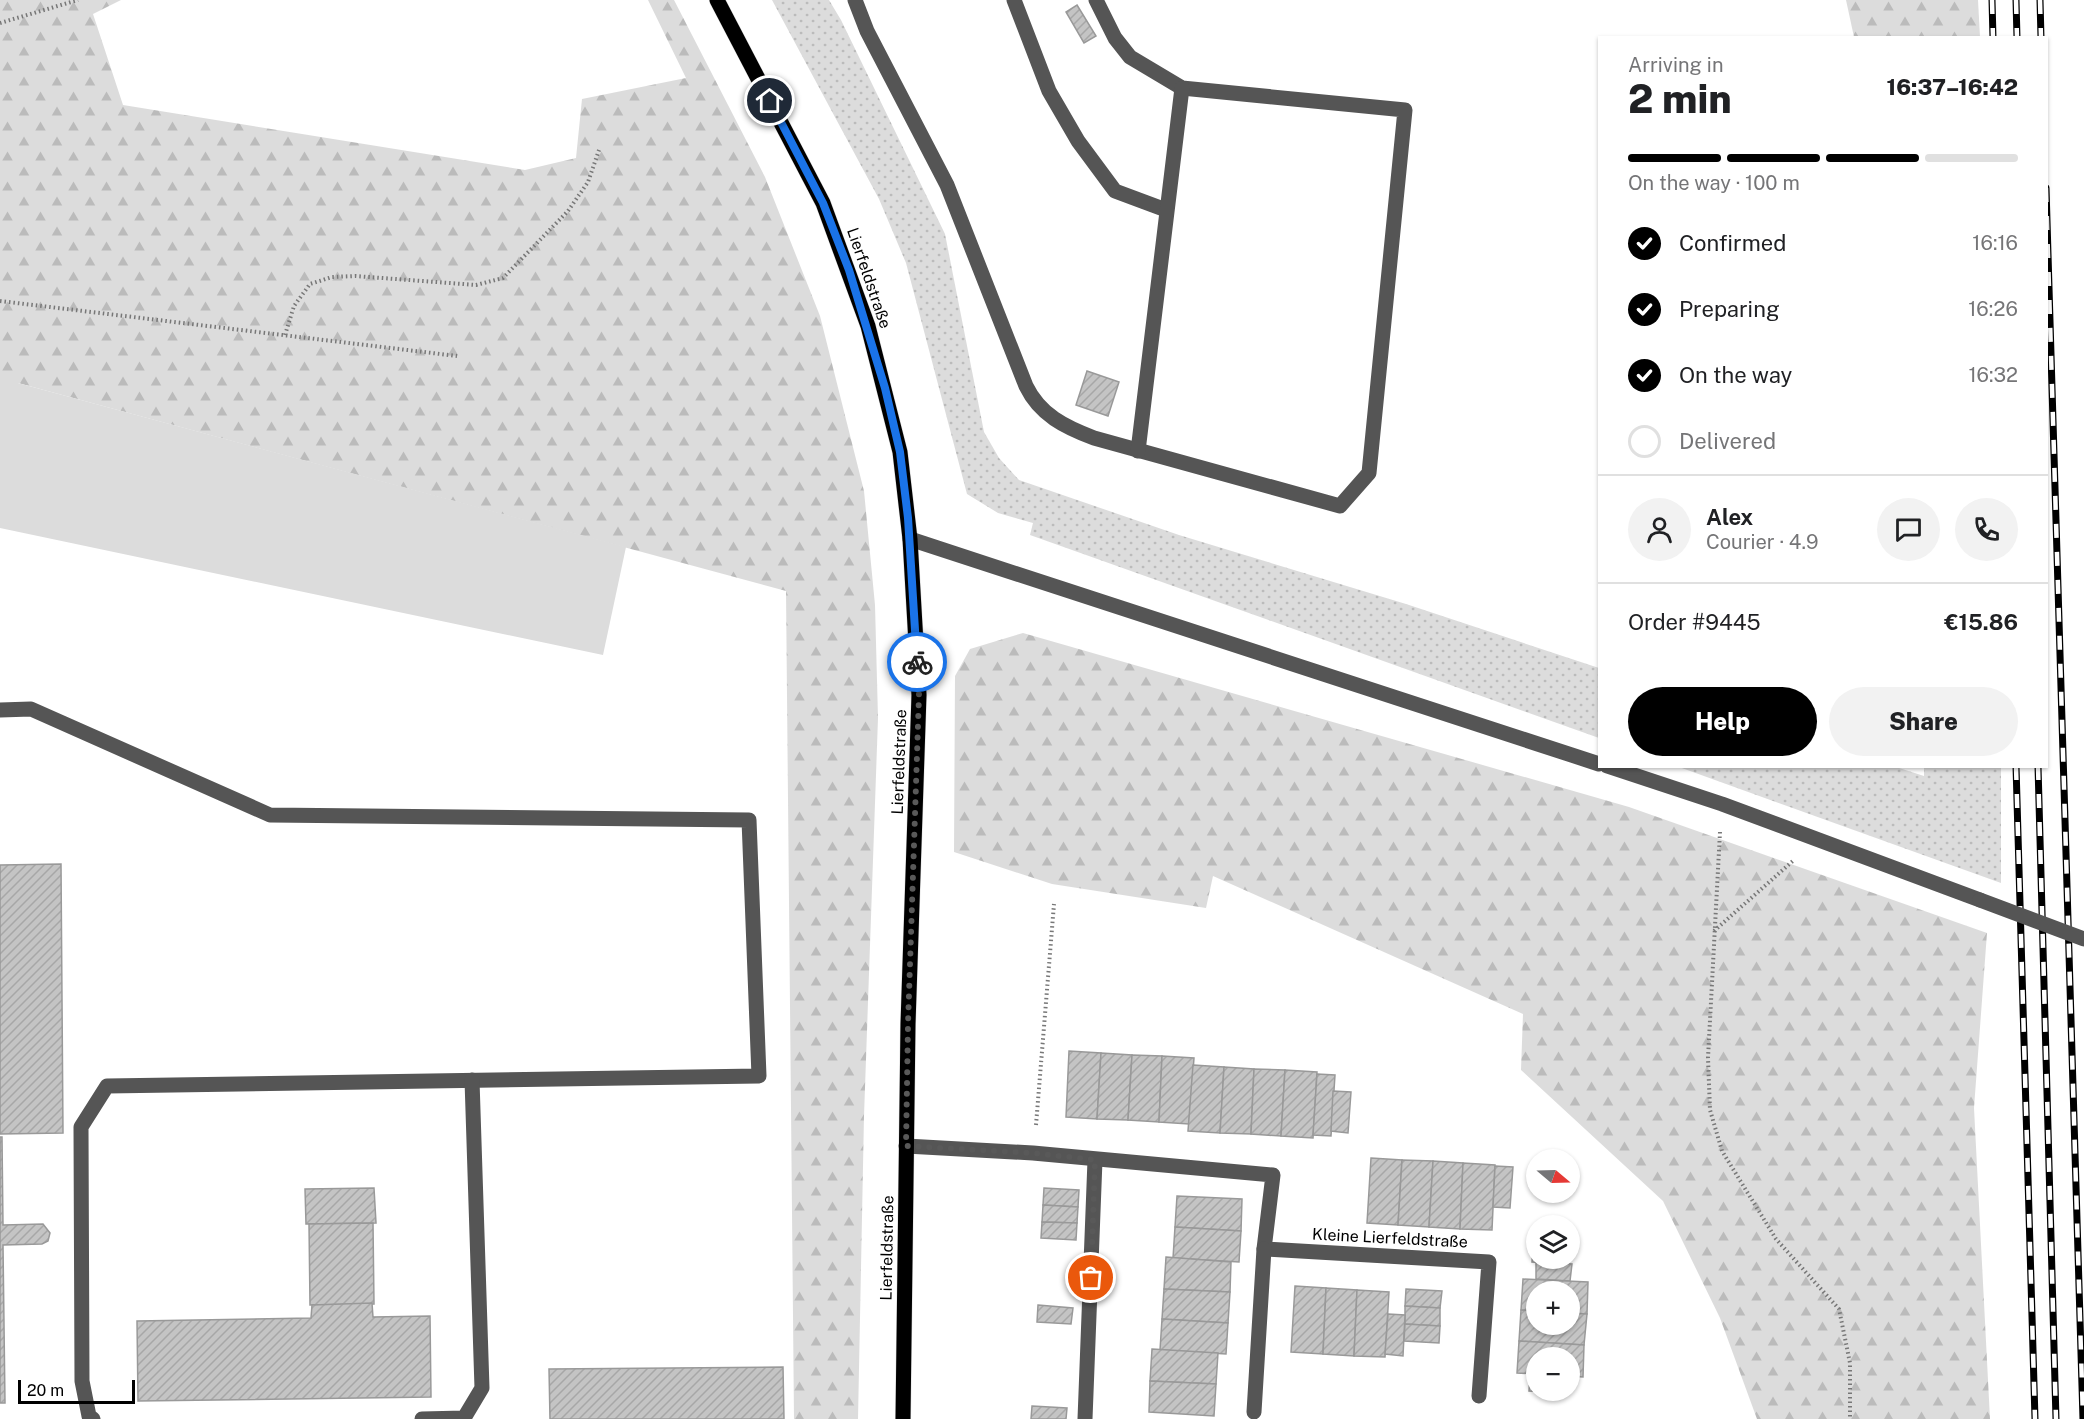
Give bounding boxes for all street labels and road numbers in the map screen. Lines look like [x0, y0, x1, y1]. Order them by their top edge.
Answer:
street label: Lierfeldstraße [843, 225, 895, 331]
street label: Lierfeldstraße [888, 709, 910, 815]
street label: Lierfeldstraße [877, 1195, 897, 1301]
street label: Kleine Lierfeldstraße [1312, 1224, 1468, 1252]

